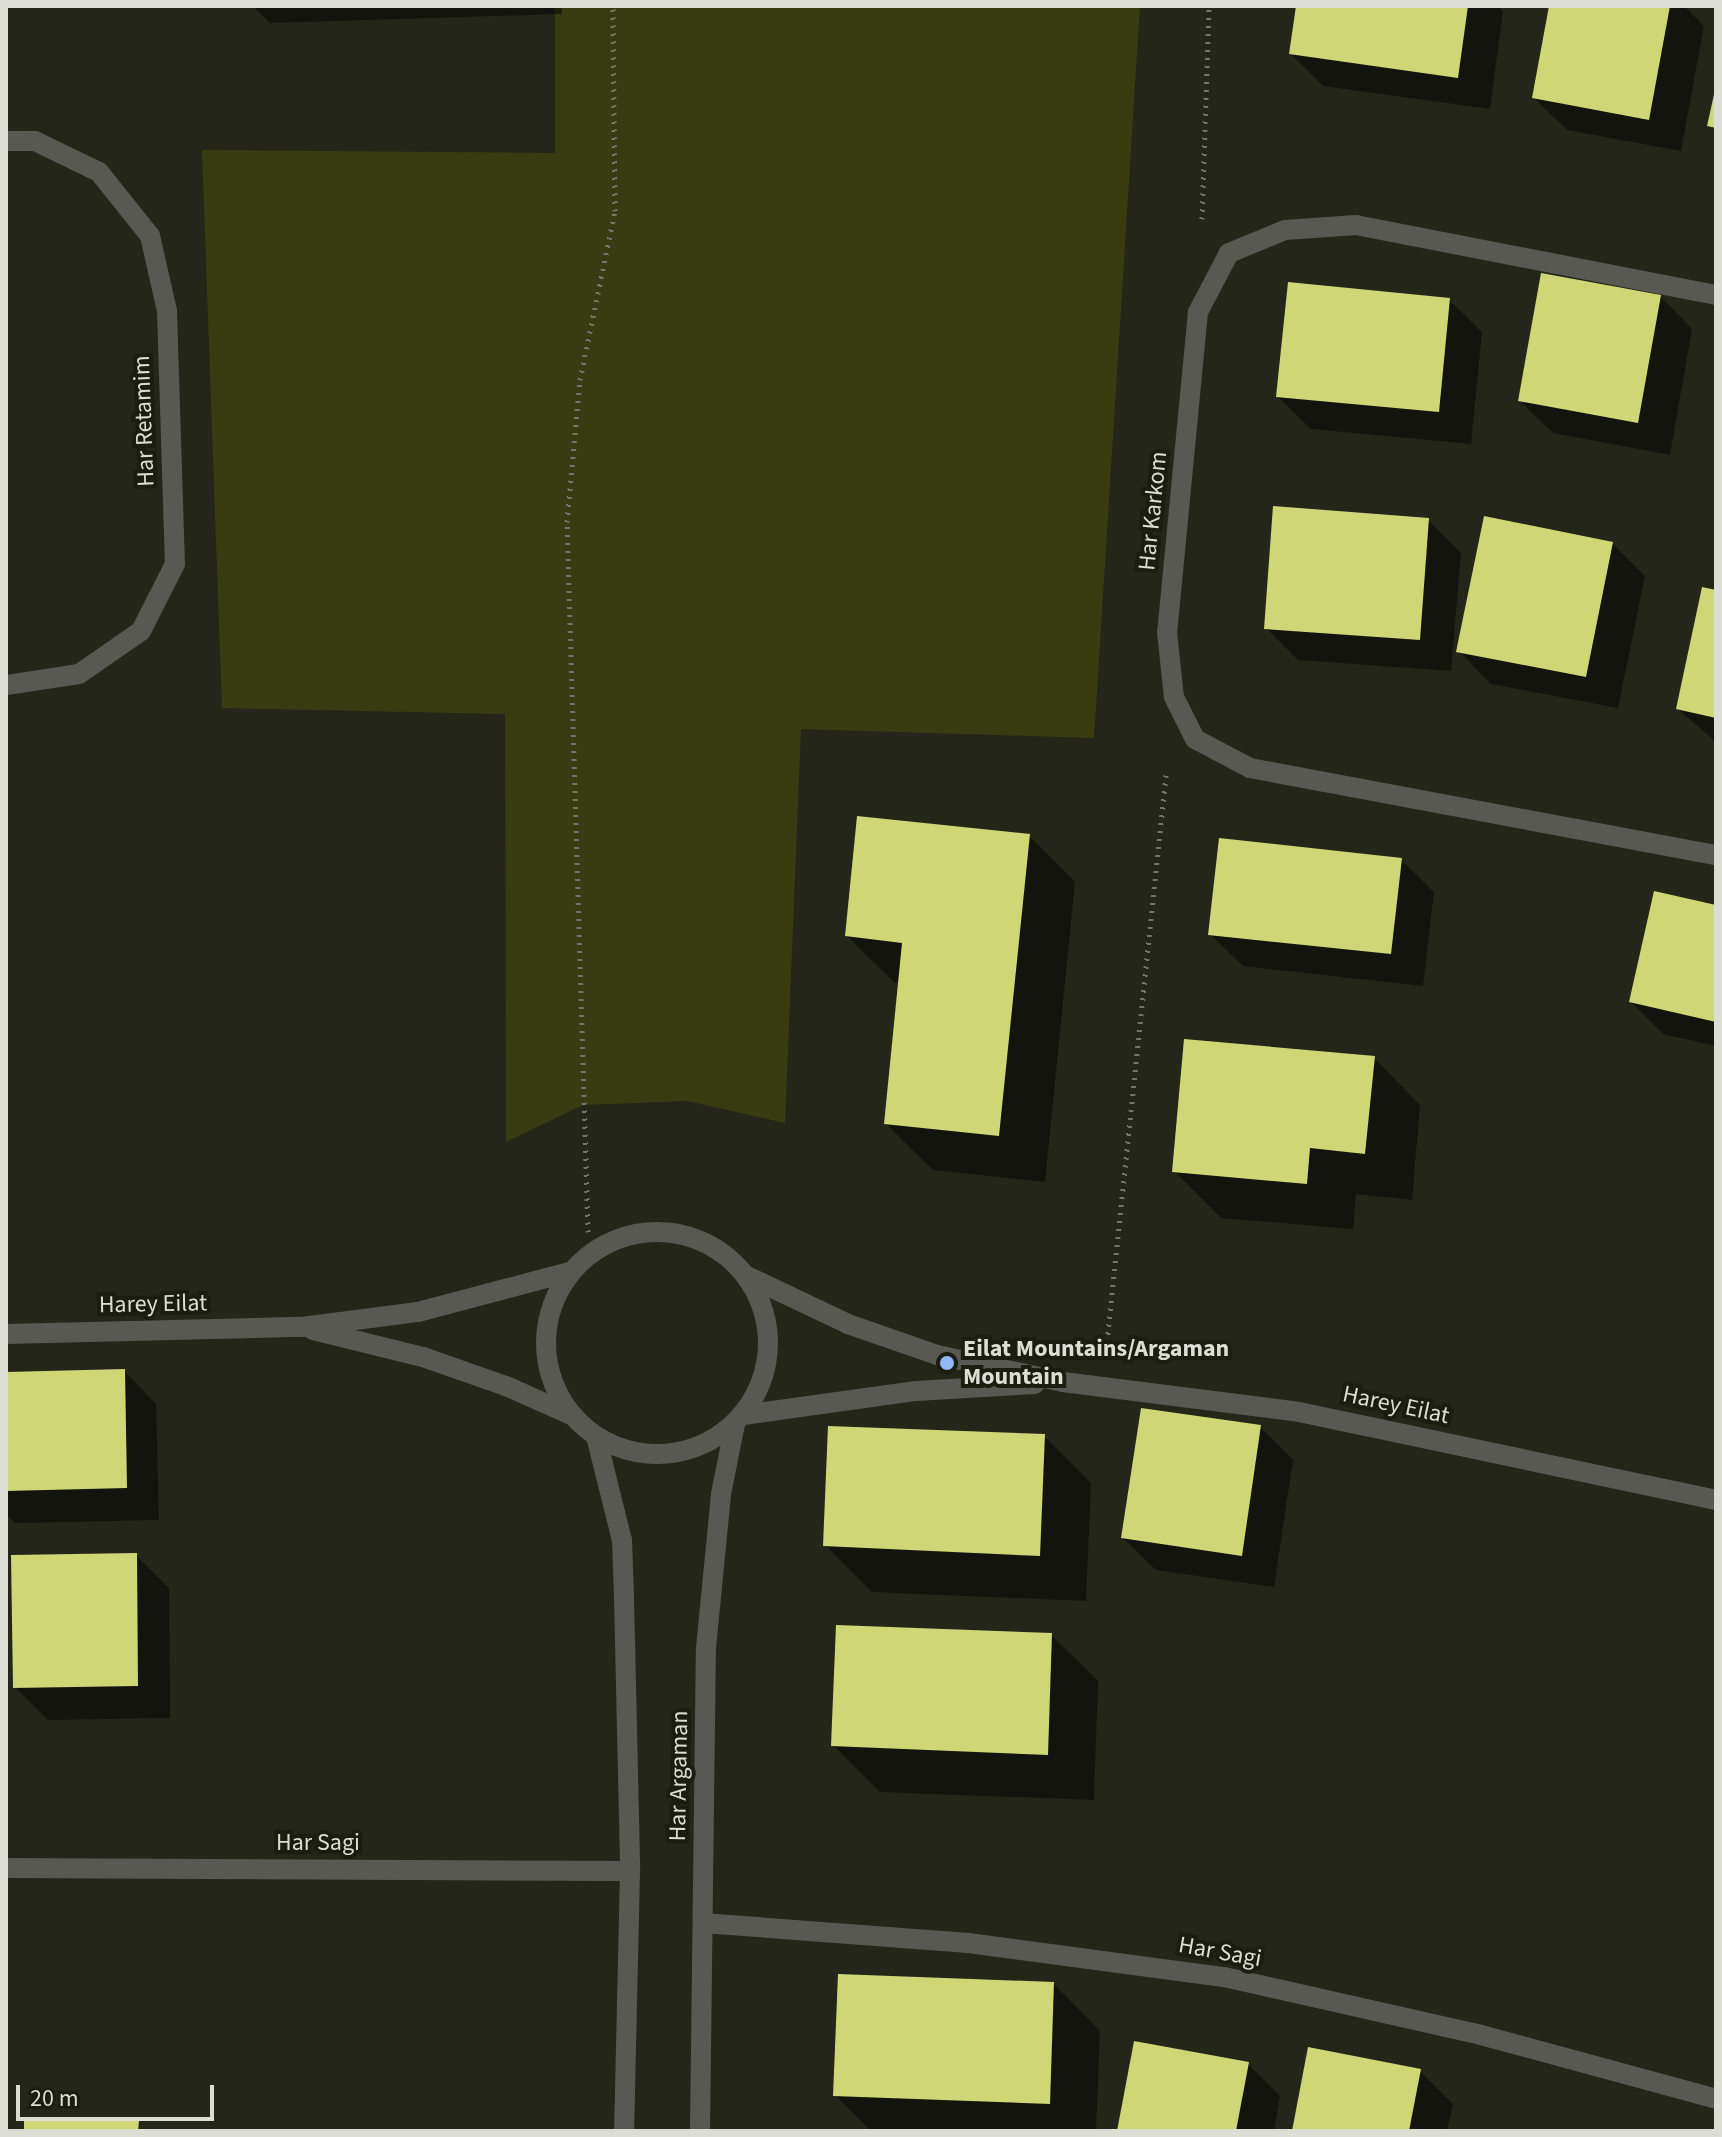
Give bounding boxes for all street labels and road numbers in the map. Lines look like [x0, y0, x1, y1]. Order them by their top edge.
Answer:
street label: Har Retamim [127, 355, 161, 487]
street label: Har Karkom [1132, 450, 1174, 572]
street label: Harey Eilat [99, 1289, 207, 1319]
street label: Harey Eilat [1340, 1380, 1452, 1430]
street label: Har Argaman [663, 1710, 695, 1842]
street label: Har Sagi [276, 1829, 360, 1857]
street label: Har Sagi [1176, 1931, 1264, 1973]

